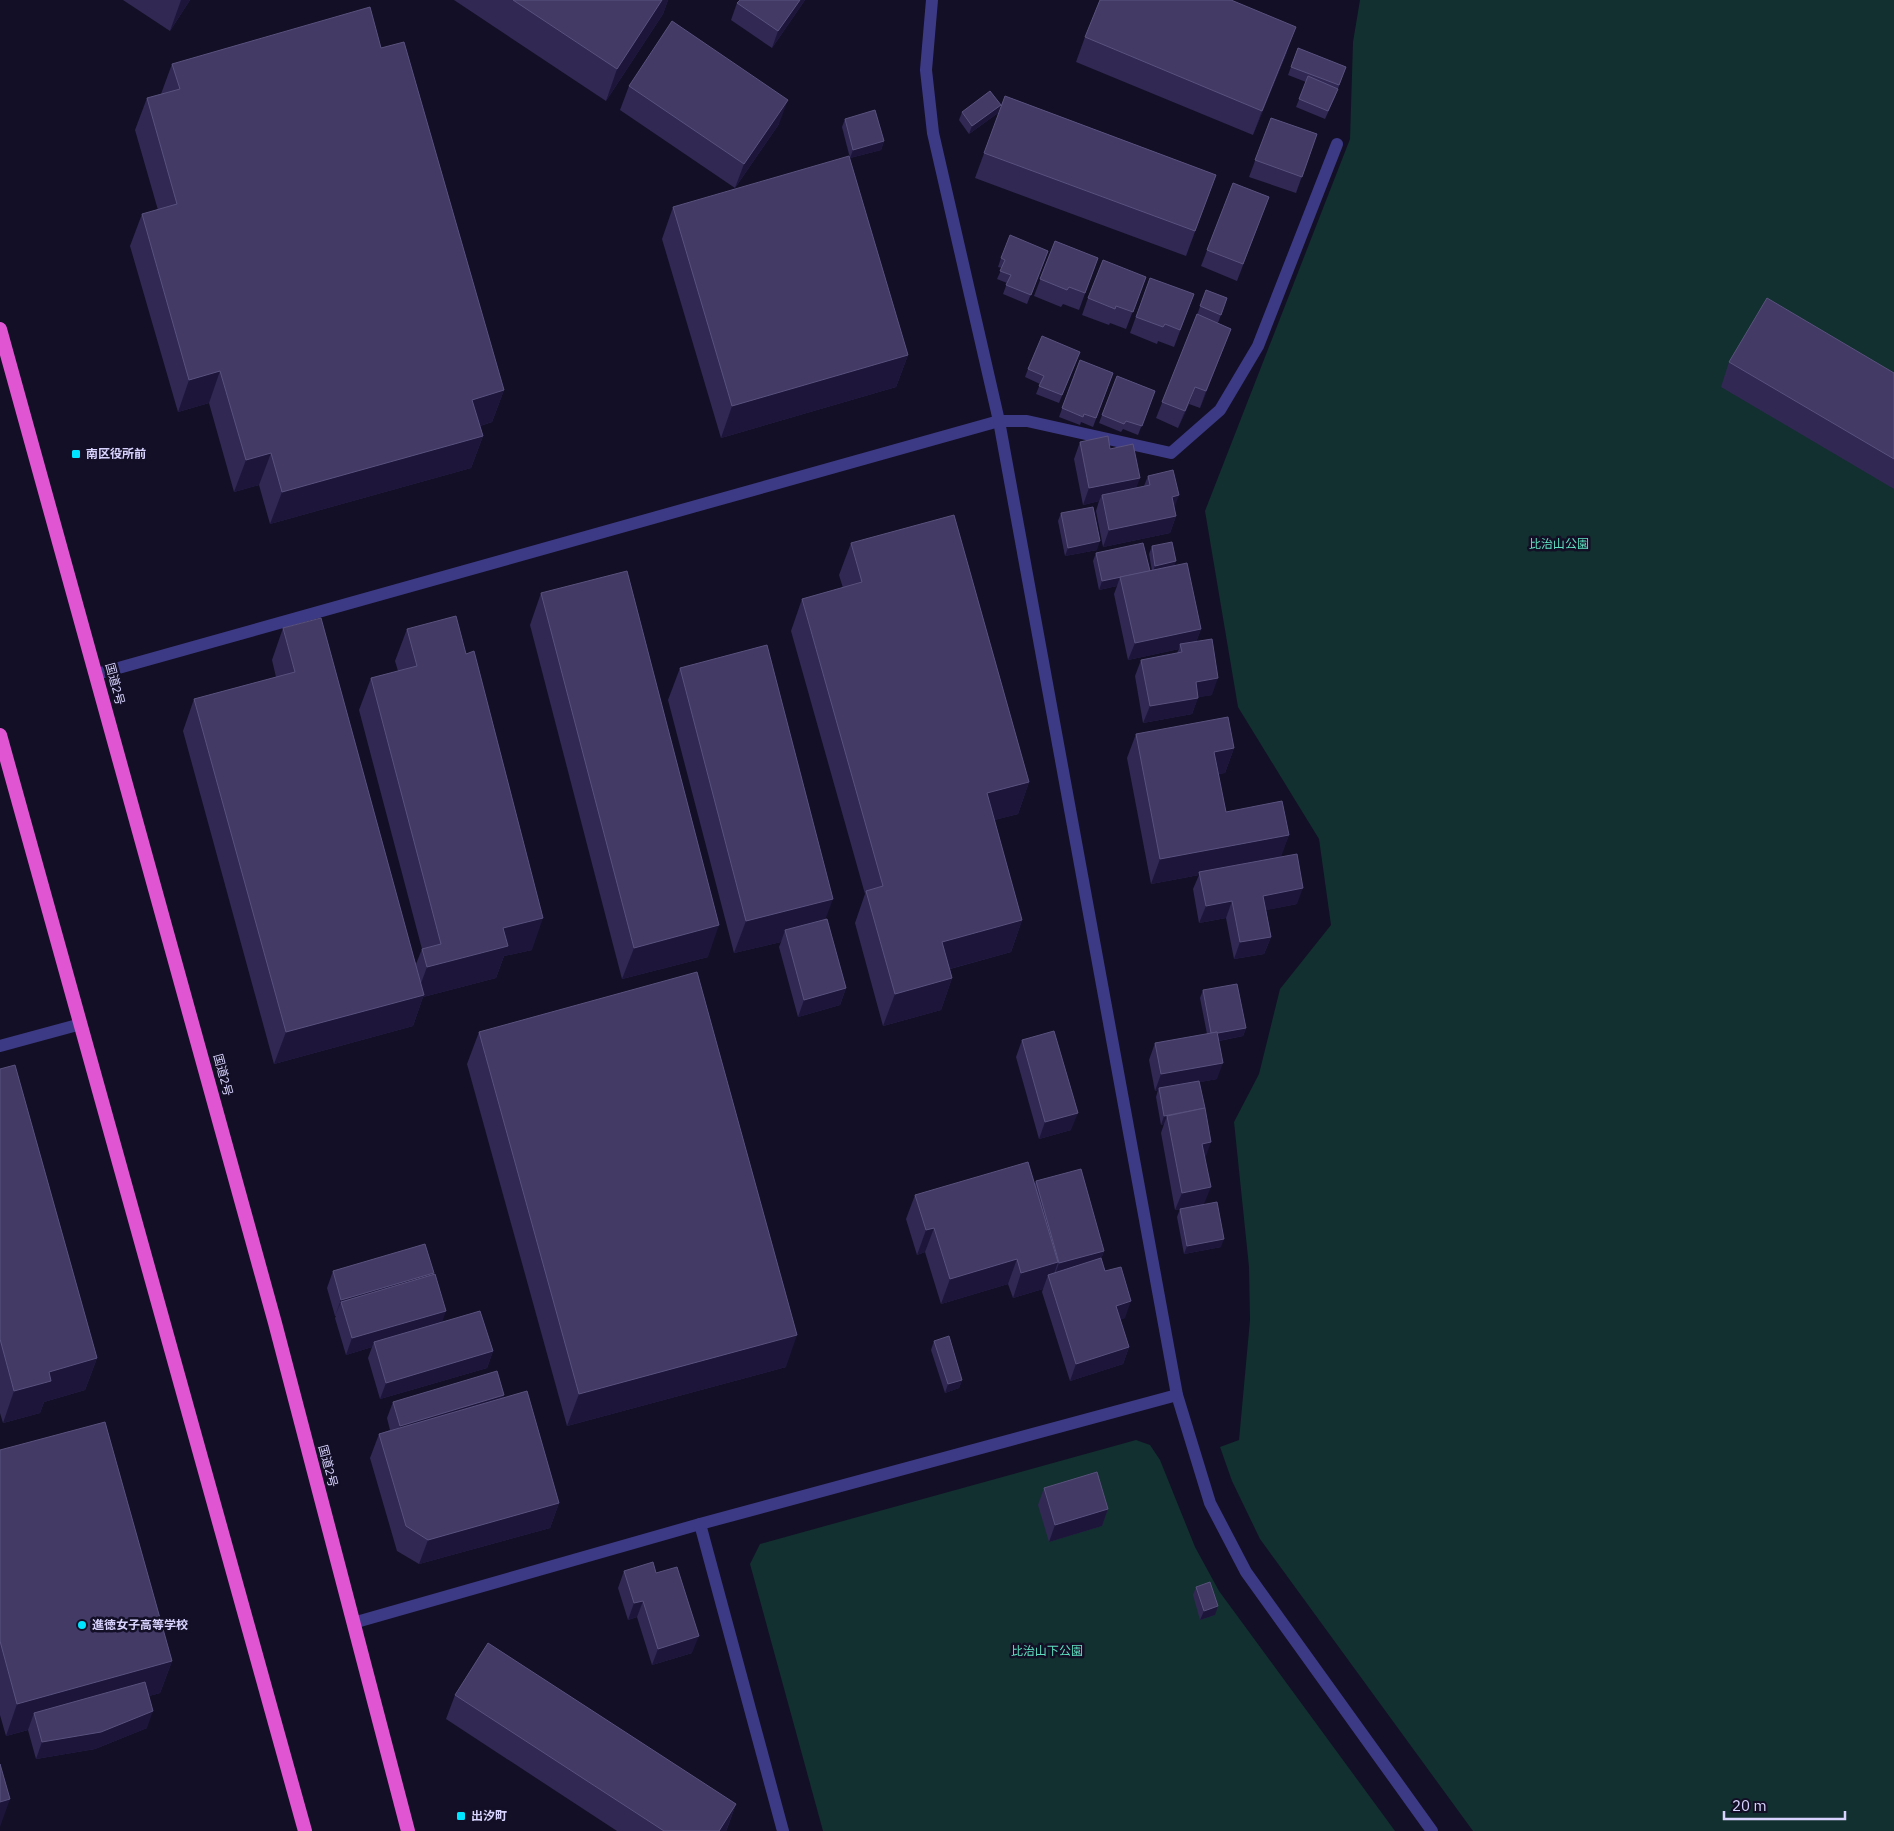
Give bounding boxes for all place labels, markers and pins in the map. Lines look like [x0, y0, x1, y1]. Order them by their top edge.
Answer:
place label: 南区役所前 [86, 446, 146, 461]
marker: 南区役所前 [70, 448, 82, 460]
place label: 進徳女子高等学校 [92, 1617, 188, 1632]
marker: 進徳女子高等学校 [76, 1619, 88, 1631]
place label: 出汐町 [471, 1808, 507, 1823]
marker: 出汐町 [455, 1810, 467, 1822]

